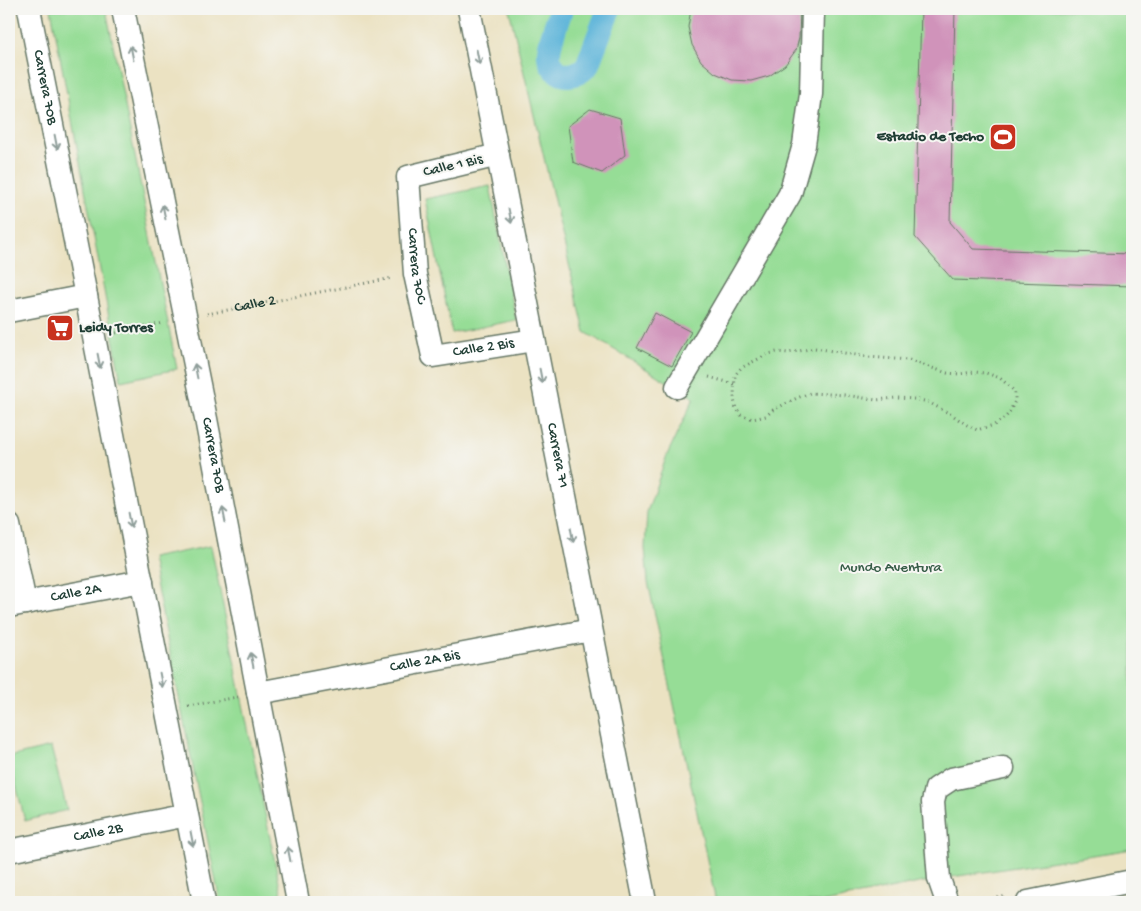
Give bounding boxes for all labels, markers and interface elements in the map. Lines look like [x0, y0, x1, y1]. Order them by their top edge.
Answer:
one-way arrow [127, 45, 137, 61]
street label: Carrera 70B [28, 48, 61, 127]
one-way arrow [474, 48, 484, 64]
sports icon: Estadio de Techo [988, 122, 1018, 152]
place label: Estadio de Techo [877, 128, 984, 146]
one-way arrow [52, 134, 61, 150]
street label: Calle 1 Bis [422, 150, 485, 182]
one-way arrow [159, 204, 169, 220]
one-way arrow [505, 208, 515, 224]
street label: Carrera 70C [403, 227, 430, 306]
street label: Calle 2 [233, 292, 277, 317]
supermarket icon: Leidy Torres [45, 313, 75, 343]
place label: Leidy Torres [79, 319, 154, 337]
street label: Calle 2 Bis [452, 334, 516, 362]
one-way arrow [95, 352, 104, 368]
one-way arrow [191, 364, 201, 380]
one-way arrow [537, 367, 546, 383]
street label: Carrera 70B [197, 416, 229, 494]
street label: Carrera 71 [542, 421, 572, 489]
one-way arrow [219, 508, 228, 524]
one-way arrow [126, 512, 135, 528]
one-way arrow [568, 527, 578, 543]
park label: Mundo Aventura [840, 559, 943, 577]
street label: Calle 2A [49, 580, 103, 607]
street label: Calle 2A Bis [389, 646, 462, 677]
one-way arrow [247, 653, 256, 669]
one-way arrow [156, 671, 166, 687]
street label: Calle 2B [72, 819, 125, 847]
one-way arrow [187, 831, 197, 847]
one-way arrow [284, 847, 293, 863]

